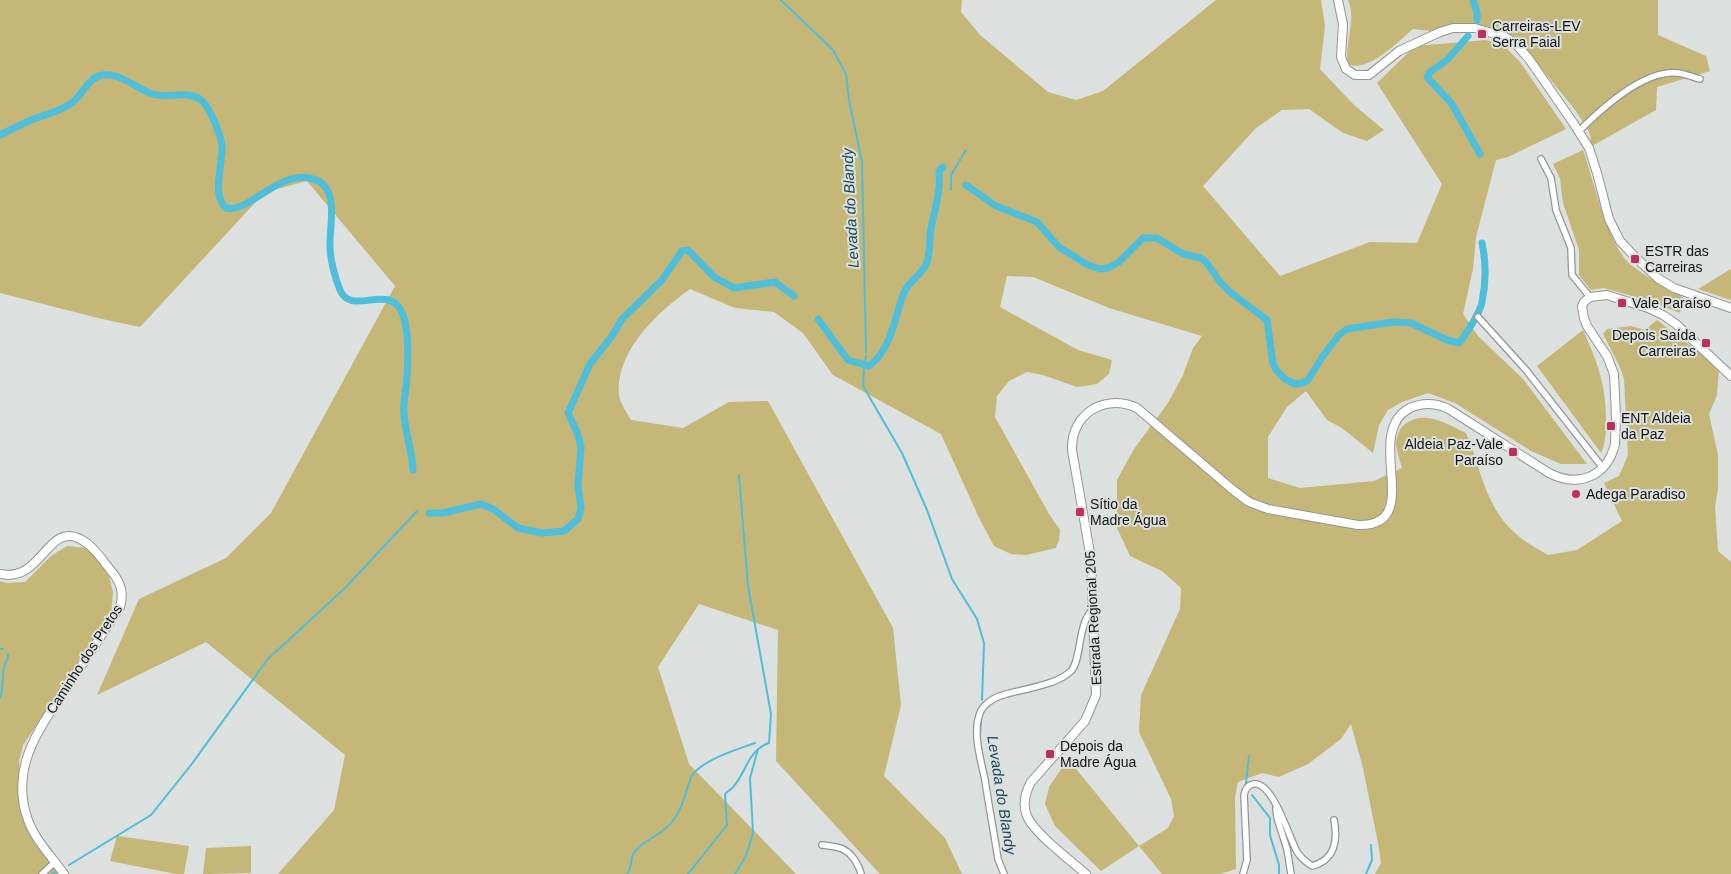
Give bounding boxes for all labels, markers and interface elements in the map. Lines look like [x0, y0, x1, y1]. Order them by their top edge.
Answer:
place label: Carreiras-LEV Serra Faial [1492, 18, 1581, 50]
marker: Carreiras-LEV Serra Faial [1476, 28, 1488, 40]
water label: Levada do Blandy [838, 146, 862, 268]
place label: ESTR das Carreiras [1645, 243, 1709, 275]
marker: ESTR das Carreiras [1629, 253, 1641, 265]
place label: Vale Paraíso [1632, 295, 1711, 311]
marker: Vale Paraíso [1616, 297, 1628, 309]
place label: Depois Saída Carreiras [1612, 327, 1696, 359]
marker: Depois Saída Carreiras [1700, 337, 1712, 349]
place label: ENT Aldeia da Paz [1621, 410, 1691, 442]
marker: ENT Aldeia da Paz [1605, 420, 1617, 432]
place label: Aldeia Paz-Vale Paraíso [1404, 436, 1503, 468]
marker: Aldeia Paz-Vale Paraíso [1507, 446, 1519, 458]
place label: Adega Paradiso [1586, 486, 1686, 502]
marker: Adega Paradiso [1570, 488, 1582, 500]
place label: Sítio da Madre Água [1090, 496, 1166, 528]
marker: Sítio da Madre Água [1074, 506, 1086, 518]
street label: Estrada Regional 205 [1081, 550, 1105, 686]
street label: Caminho dos Pretos [43, 601, 125, 717]
water label: Levada do Blandy [984, 734, 1020, 857]
place label: Depois da Madre Água [1060, 738, 1136, 770]
marker: Depois da Madre Água [1044, 748, 1056, 760]

